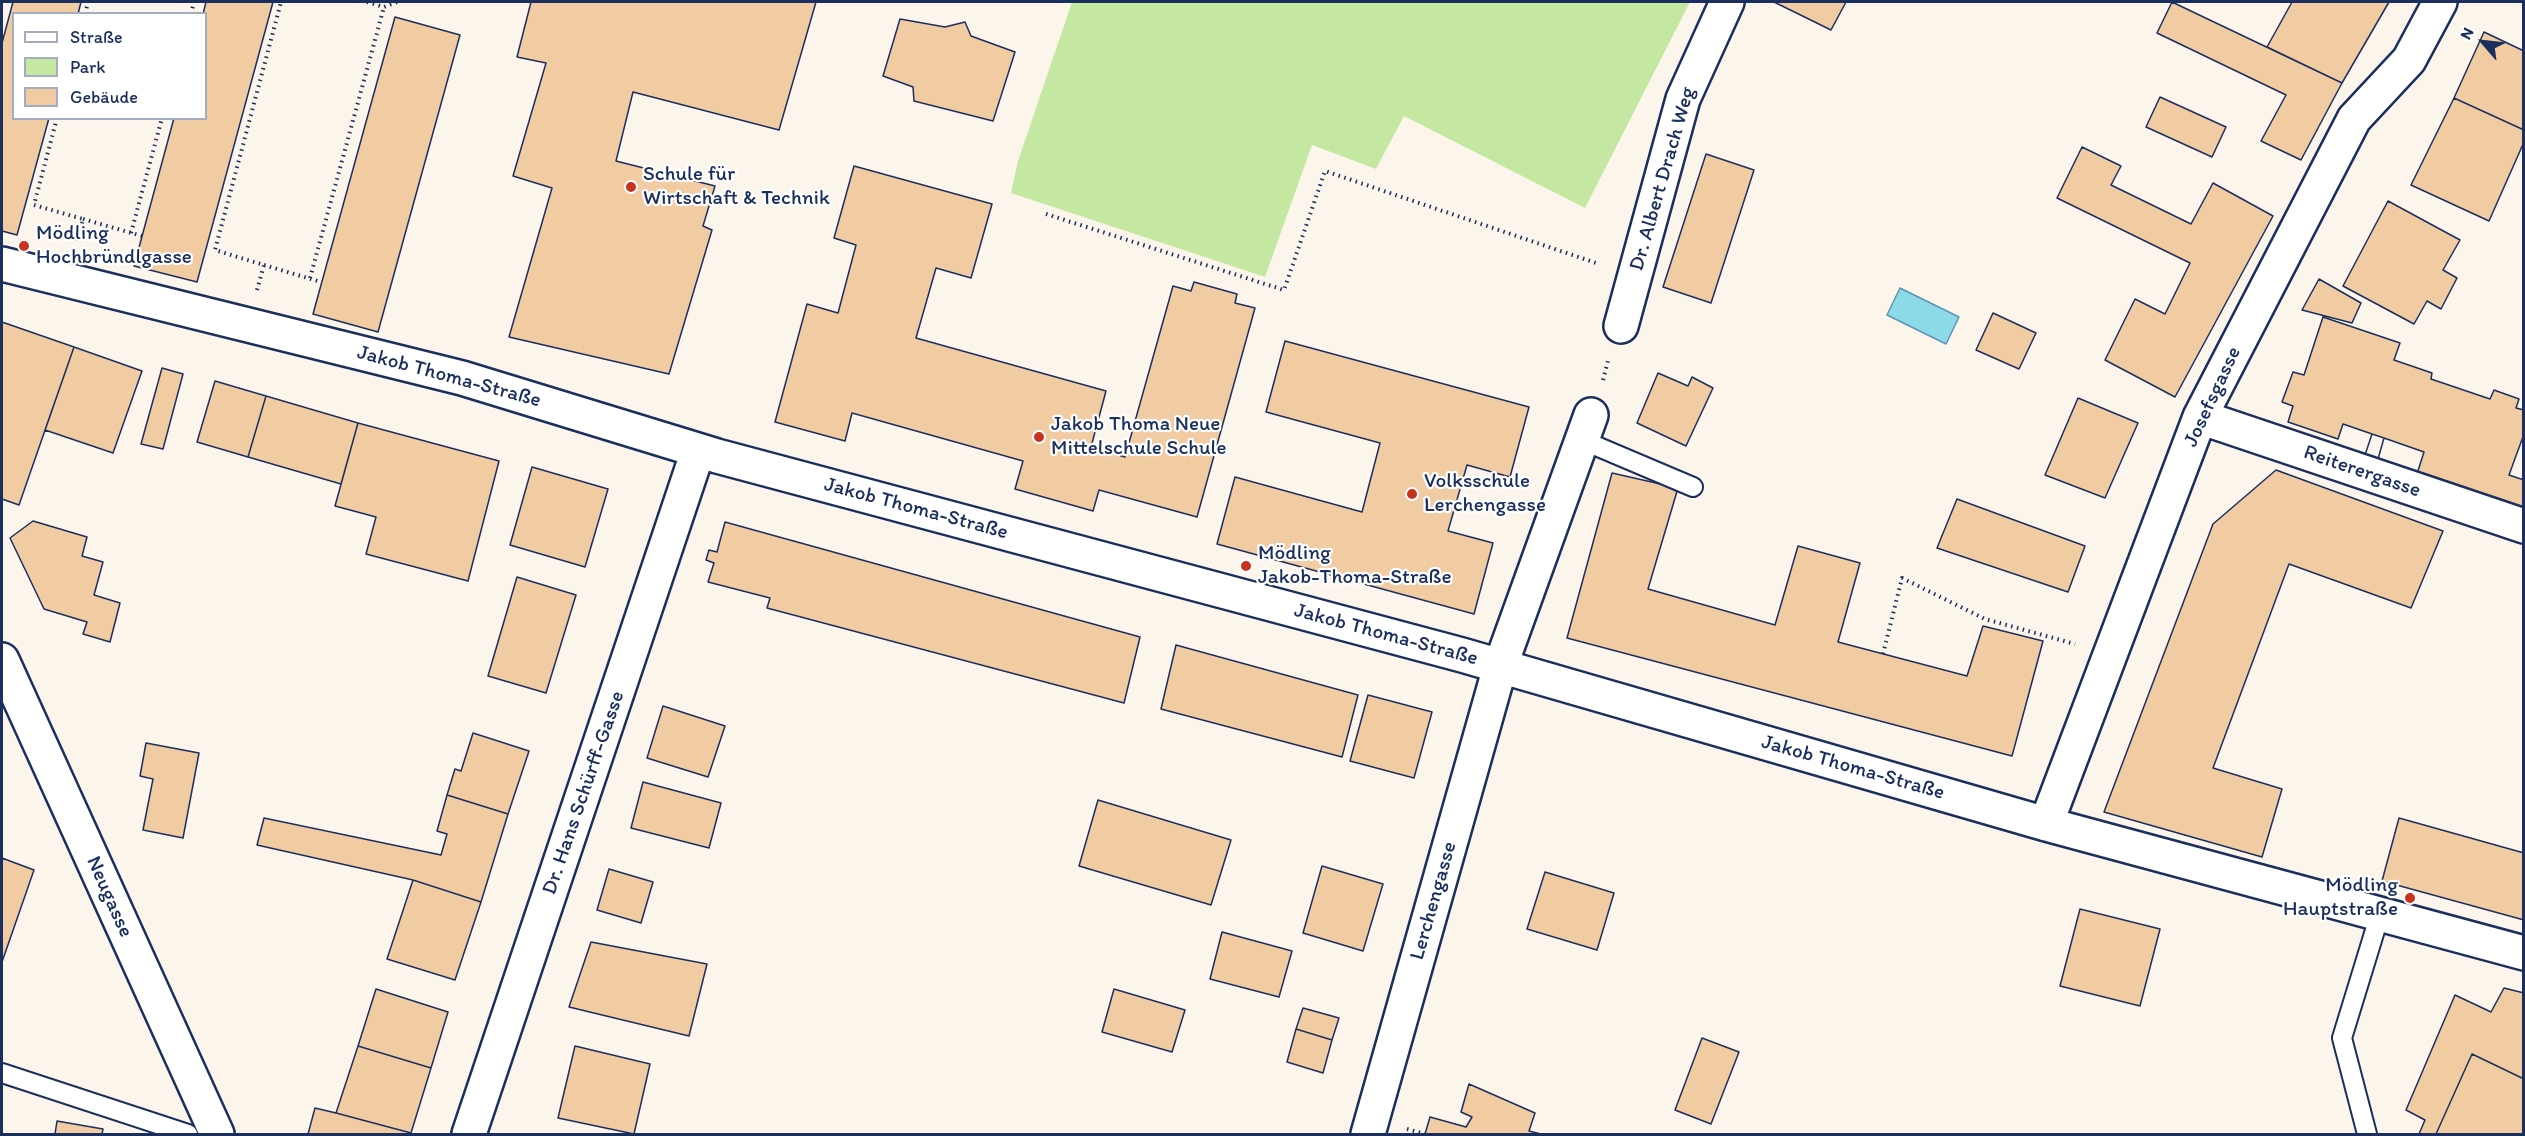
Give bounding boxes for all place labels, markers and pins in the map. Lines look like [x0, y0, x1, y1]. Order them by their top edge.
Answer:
place label: Schule für Wirtschaft & Technik [643, 162, 830, 212]
marker: Schule für Wirtschaft & Technik [624, 180, 638, 194]
place label: Mödling Hochbründlgasse [36, 221, 192, 271]
marker: Mödling Hochbründlgasse [17, 239, 31, 253]
place label: Jakob Thoma Neue Mittelschule Schule [1051, 412, 1227, 462]
marker: Jakob Thoma Neue Mittelschule Schule [1032, 430, 1046, 444]
place label: Volksschule Lerchengasse [1424, 469, 1546, 519]
marker: Volksschule Lerchengasse [1405, 487, 1419, 501]
place label: Mödling Jakob-Thoma-Straße [1258, 541, 1452, 591]
marker: Mödling Jakob-Thoma-Straße [1239, 559, 1253, 573]
place label: Mödling Hauptstraße [2283, 873, 2398, 923]
marker: Mödling Hauptstraße [2403, 891, 2417, 905]

